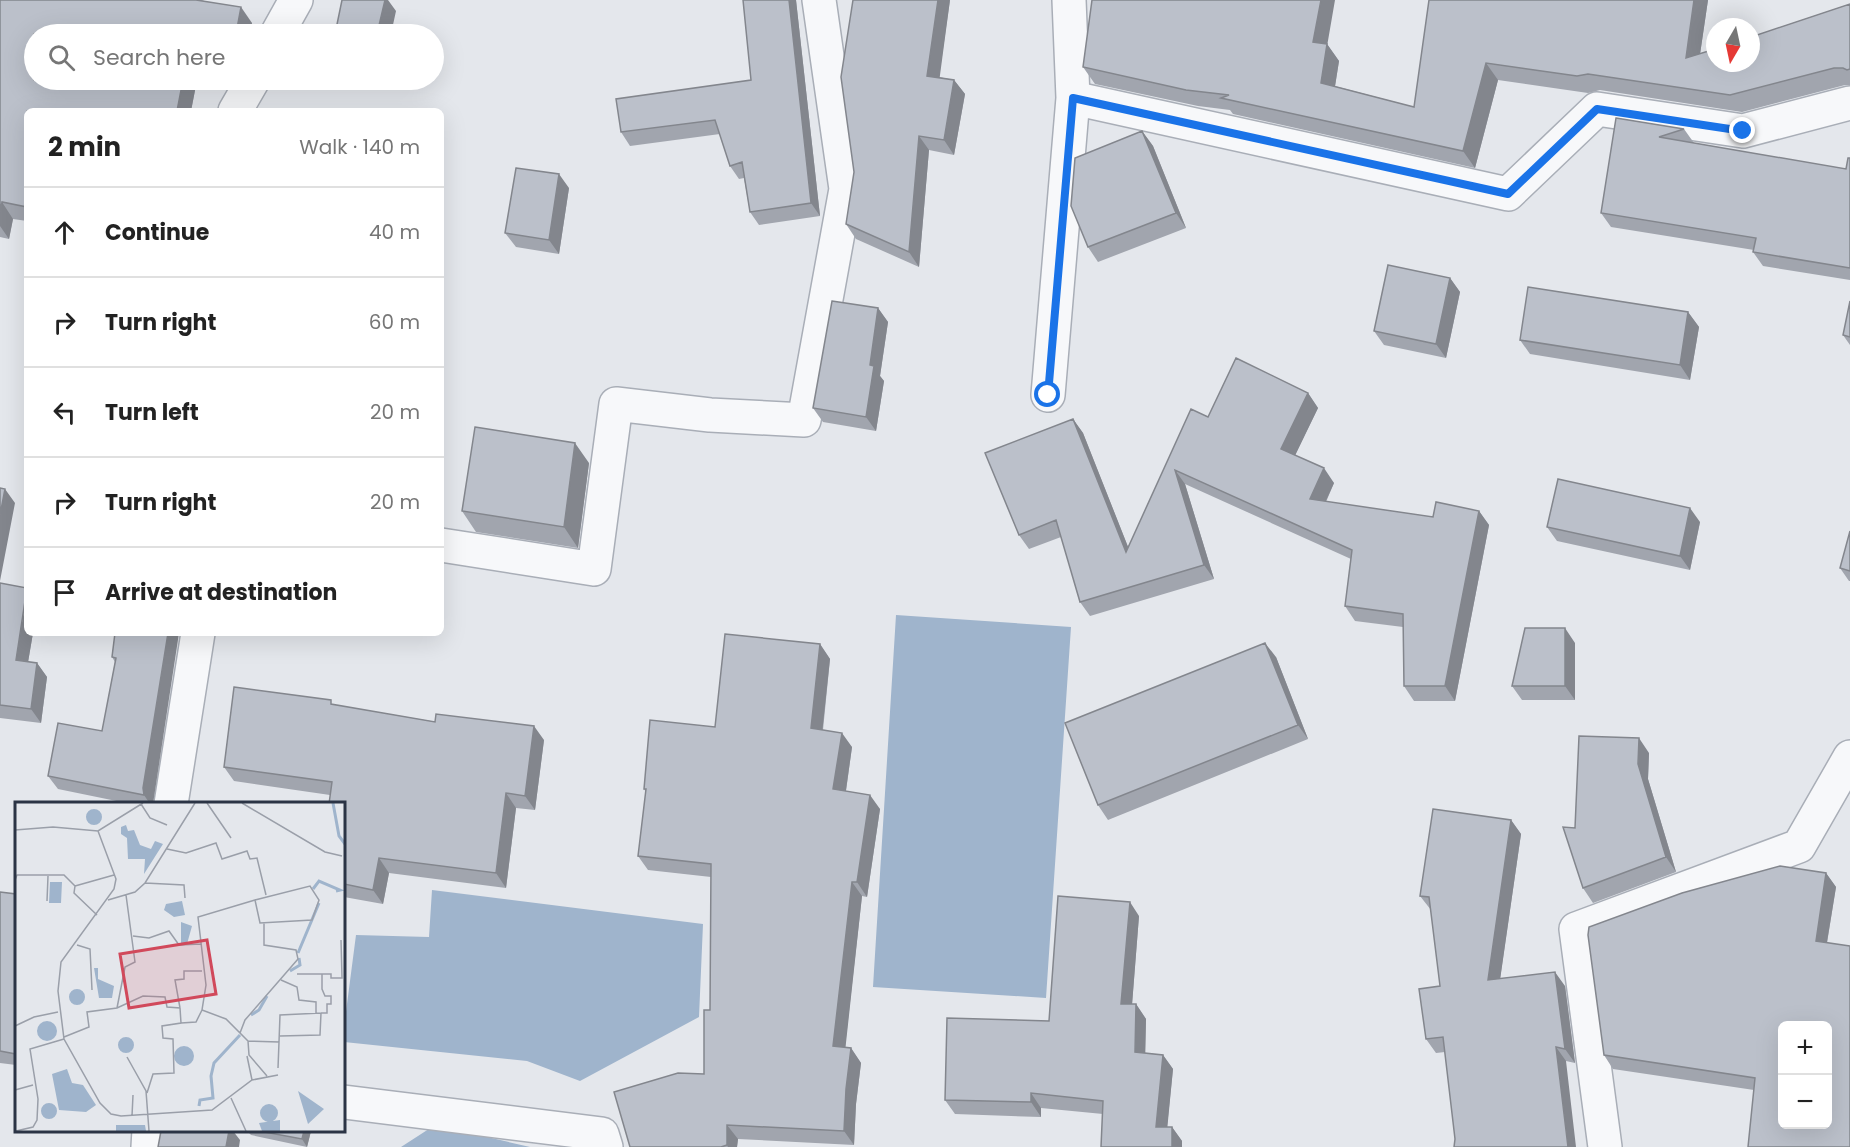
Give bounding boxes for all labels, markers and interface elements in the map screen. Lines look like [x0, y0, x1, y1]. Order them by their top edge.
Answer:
north arrow [1706, 18, 1760, 72]
search box [24, 24, 444, 90]
icon: search [45, 41, 78, 74]
text: Search here [93, 42, 226, 73]
route end [1729, 117, 1755, 143]
text: 2 min [48, 129, 121, 165]
text: Walk · 140 m [299, 133, 420, 161]
icon: ahead [48, 216, 81, 249]
text: Continue [105, 217, 209, 248]
text: 40 m [369, 218, 420, 246]
icon: right [48, 306, 81, 339]
text: Turn right [105, 307, 216, 338]
text: 60 m [369, 308, 420, 336]
route start [1034, 381, 1060, 407]
icon: left [48, 396, 81, 429]
text: Turn left [105, 397, 199, 428]
text: 20 m [370, 398, 420, 426]
icon: right [48, 486, 81, 519]
text: Turn right [105, 487, 216, 518]
text: 20 m [370, 488, 420, 516]
icon: arrive [48, 576, 81, 609]
text: Arrive at destination [105, 577, 337, 608]
inset map [15, 802, 345, 1132]
map controls [1778, 1021, 1832, 1129]
button: + [1778, 1021, 1832, 1075]
button: − [1778, 1075, 1832, 1129]

